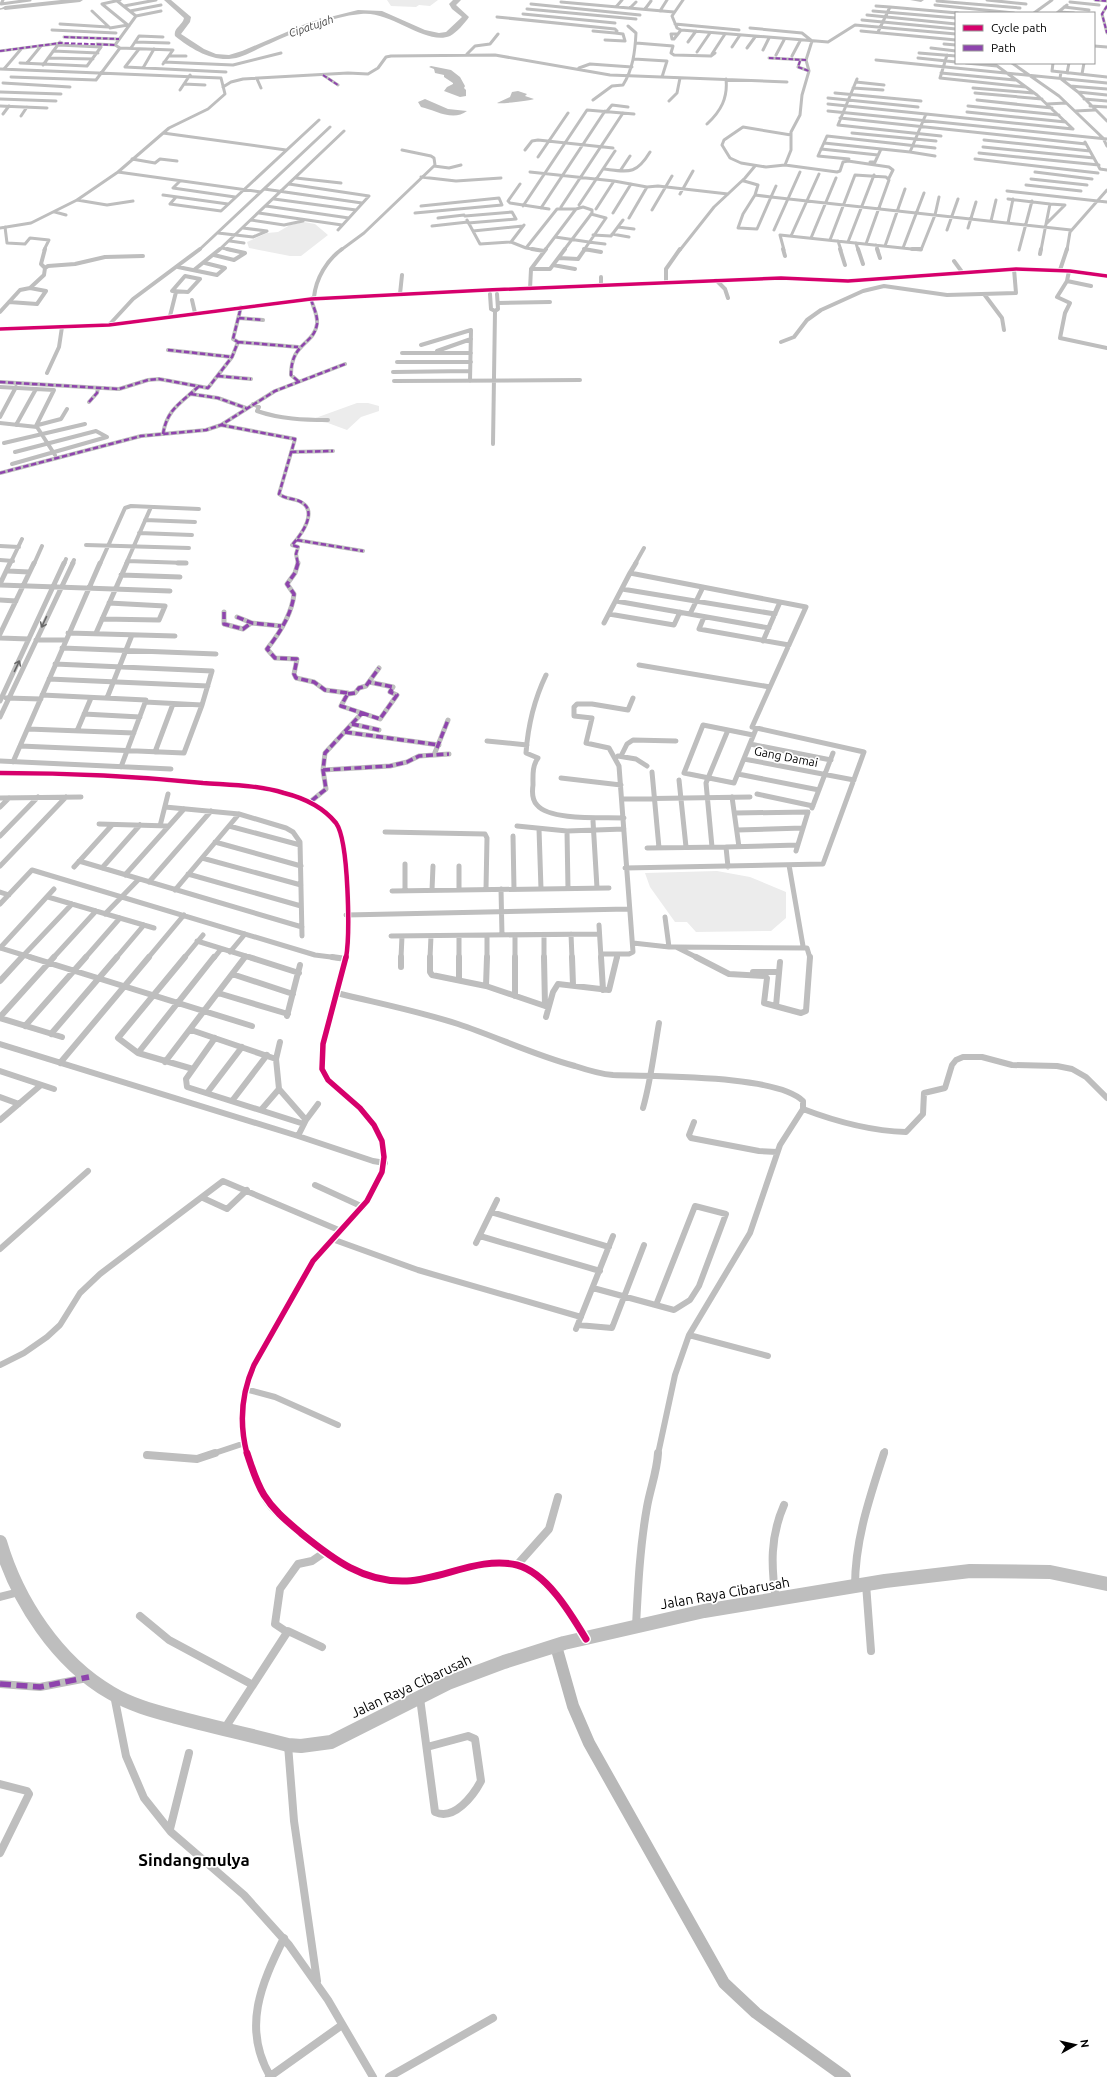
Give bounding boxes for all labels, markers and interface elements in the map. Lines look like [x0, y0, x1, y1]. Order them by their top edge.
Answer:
legend [955, 12, 1095, 64]
water label: Cipatujah [287, 13, 335, 39]
text: Cycle path [991, 21, 1047, 34]
text: Path [991, 41, 1016, 54]
one-way arrow [40, 616, 47, 628]
one-way arrow [14, 660, 21, 672]
street label: Gang Damai [753, 744, 819, 769]
street label: Jalan Raya Cibarusah [659, 1574, 791, 1612]
street label: Jalan Raya Cibarusah [348, 1651, 474, 1721]
district label: Sindangmulya [138, 1850, 250, 1869]
north arrow [1055, 2025, 1095, 2065]
text: N [1078, 2039, 1091, 2049]

